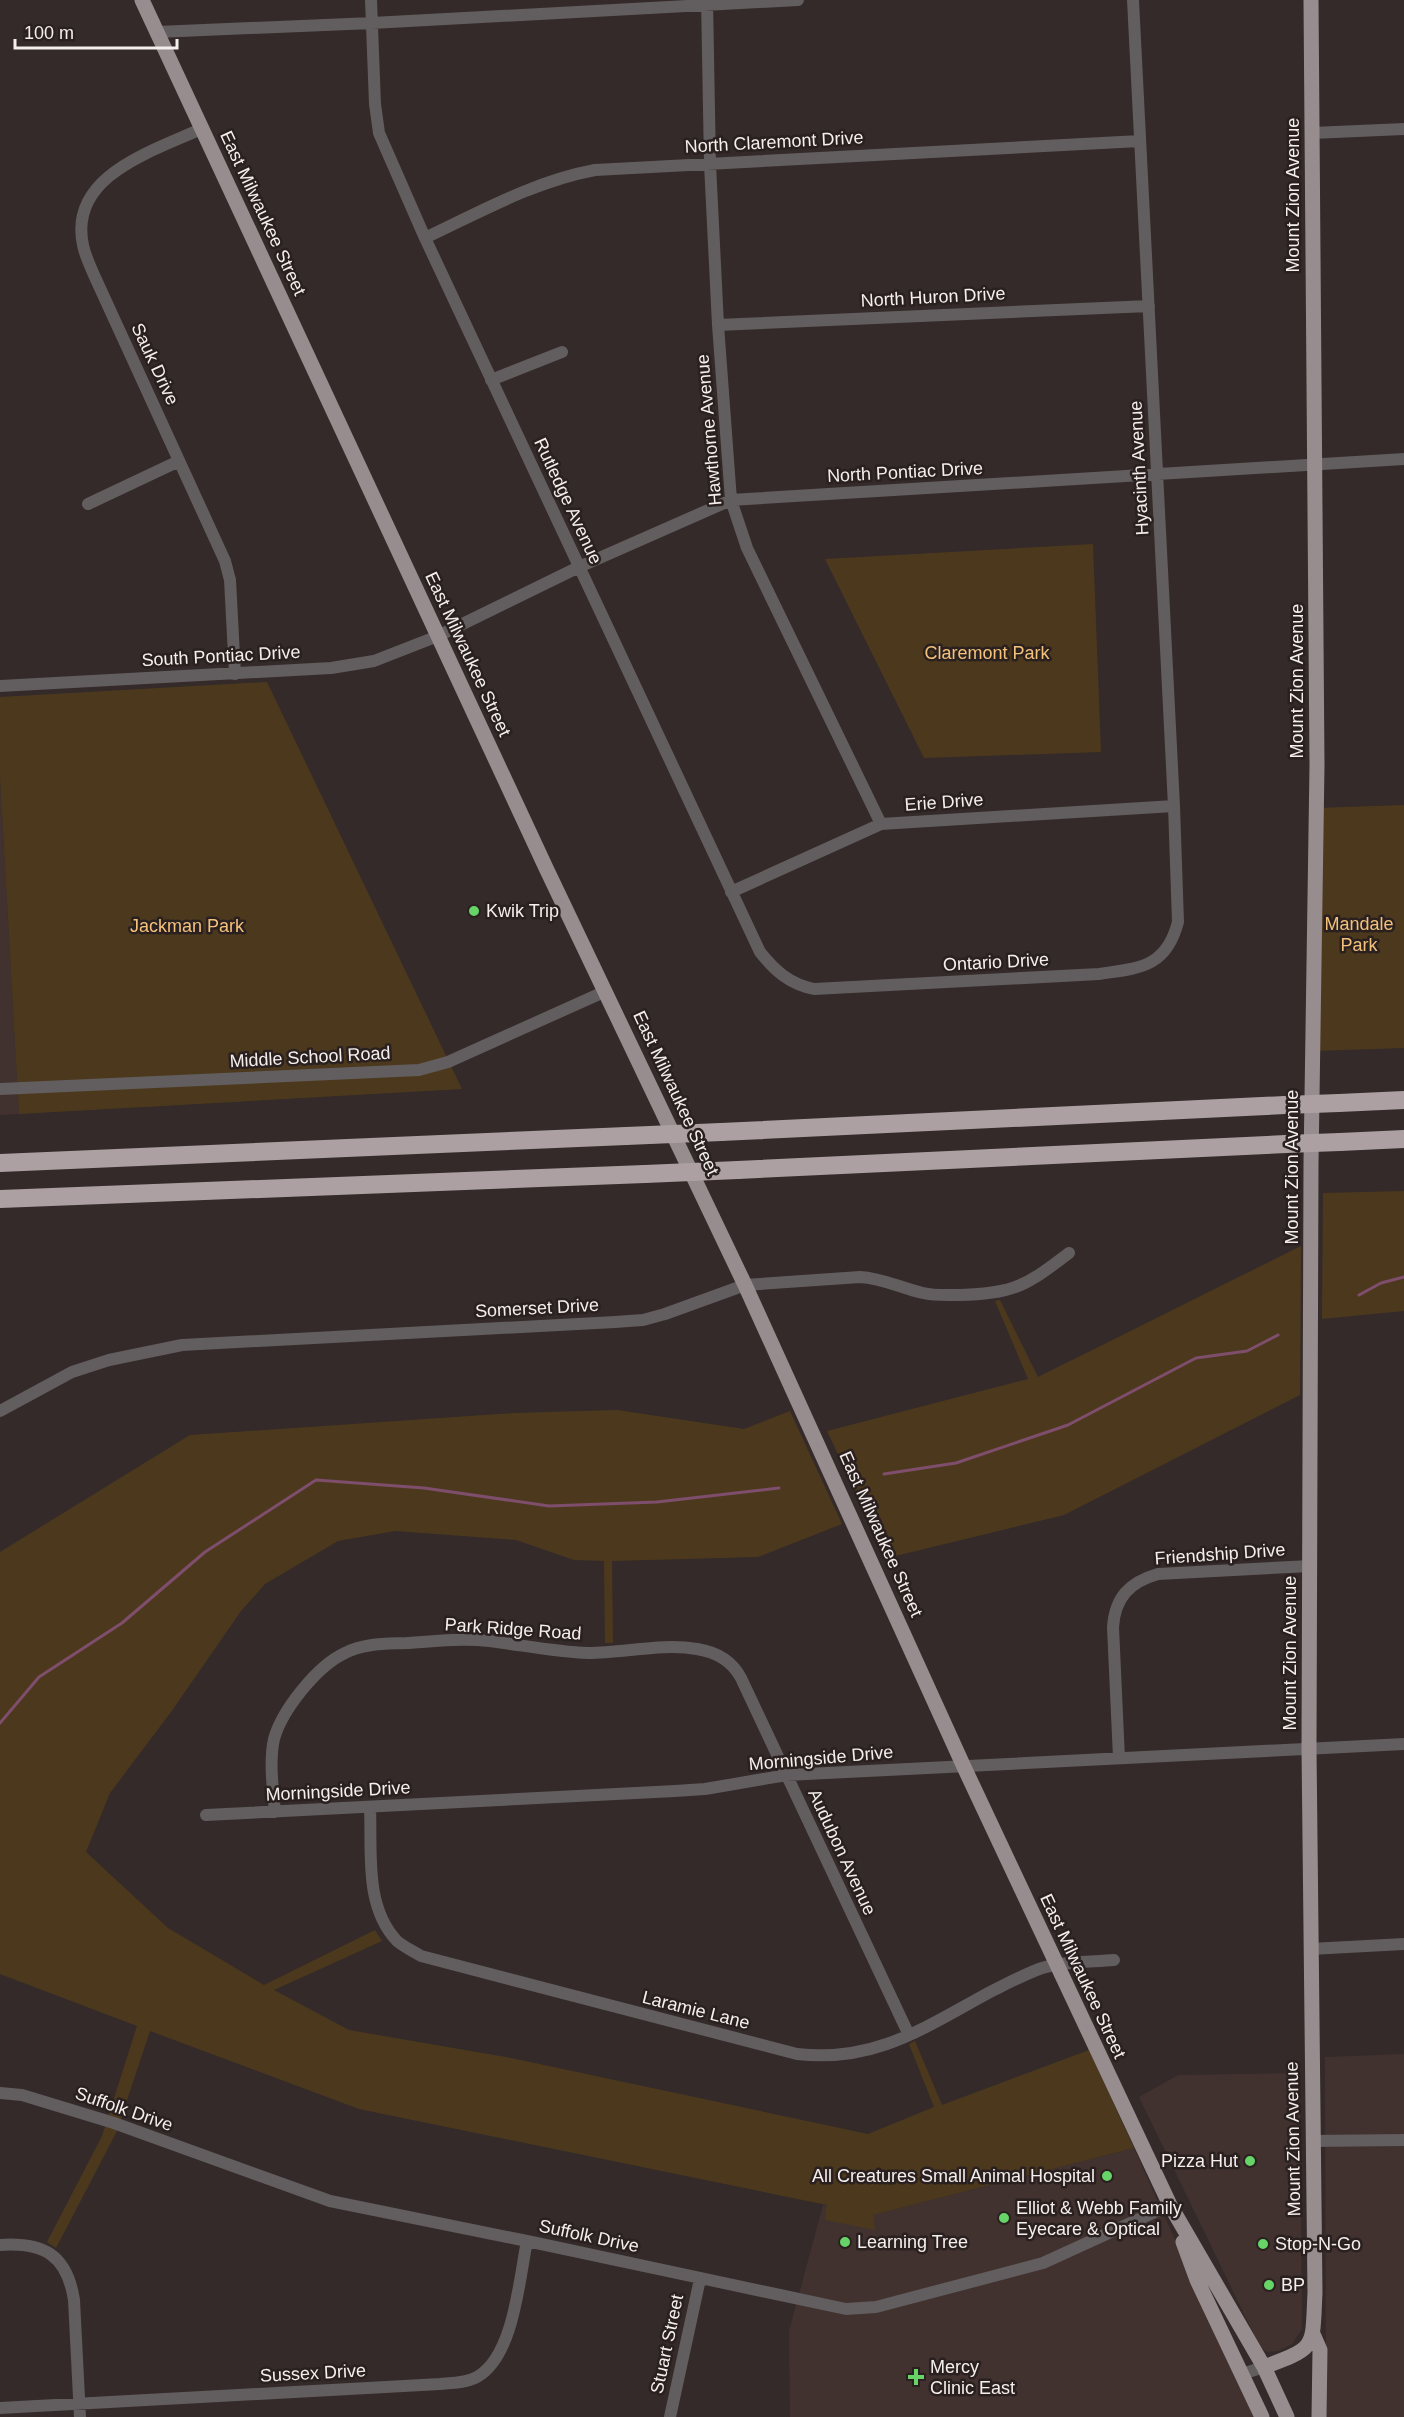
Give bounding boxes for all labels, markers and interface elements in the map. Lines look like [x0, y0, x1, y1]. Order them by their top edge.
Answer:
scale bar [15, 12, 177, 50]
text: 100 m [24, 23, 74, 43]
street label: Mount Zion Avenue [1283, 118, 1303, 272]
street label: North Claremont Drive [684, 127, 864, 157]
street label: East Milwaukee Street [216, 128, 310, 298]
street label: North Huron Drive [860, 283, 1006, 311]
street label: Sauk Drive [127, 320, 183, 408]
street label: Hawthorne Avenue [692, 354, 726, 506]
street label: Hyacinth Avenue [1125, 400, 1153, 536]
street label: Rutledge Avenue [530, 435, 606, 567]
street label: North Pontiac Drive [827, 458, 983, 486]
street label: East Milwaukee Street [421, 569, 515, 739]
street label: Mount Zion Avenue [1287, 604, 1307, 758]
street label: South Pontiac Drive [141, 642, 301, 670]
park label: Claremont Park [924, 643, 1051, 663]
street label: Erie Drive [904, 789, 984, 815]
place label: Kwik Trip [486, 901, 559, 921]
marker: Kwik Trip [467, 904, 481, 918]
park label: Mandale Park [1324, 914, 1394, 955]
park label: Jackman Park [130, 916, 245, 936]
street label: Ontario Drive [943, 949, 1049, 975]
street label: East Milwaukee Street [629, 1008, 723, 1178]
street label: Middle School Road [229, 1043, 391, 1071]
street label: Mount Zion Avenue [1282, 1090, 1302, 1244]
street label: Somerset Drive [475, 1295, 599, 1321]
street label: East Milwaukee Street [835, 1448, 927, 1620]
street label: Friendship Drive [1154, 1539, 1286, 1569]
street label: Mount Zion Avenue [1280, 1576, 1300, 1730]
street label: Park Ridge Road [444, 1614, 582, 1644]
street label: Morningside Drive [748, 1742, 894, 1774]
street label: Morningside Drive [265, 1777, 411, 1805]
street label: Audubon Avenue [804, 1786, 880, 1918]
street label: East Milwaukee Street [1036, 1891, 1130, 2061]
street label: Laramie Lane [640, 1987, 752, 2033]
street label: Mount Zion Avenue [1282, 2061, 1304, 2217]
street label: Suffolk Drive [73, 2083, 175, 2135]
place label: Pizza Hut [1161, 2151, 1238, 2171]
marker: Pizza Hut [1243, 2154, 1257, 2168]
place label: All Creatures Small Animal Hospital [812, 2166, 1095, 2186]
marker: All Creatures Small Animal Hospital [1100, 2169, 1114, 2183]
place label: Elliot & Webb Family Eyecare & Optical [1016, 2198, 1182, 2239]
marker: Elliot & Webb Family Eyecare & Optical [997, 2211, 1011, 2225]
street label: Suffolk Drive [537, 2216, 641, 2256]
place label: Learning Tree [857, 2232, 968, 2252]
place label: Stop-N-Go [1275, 2234, 1361, 2254]
marker: Learning Tree [838, 2235, 852, 2249]
marker: Stop-N-Go [1256, 2237, 1270, 2251]
place label: BP [1281, 2275, 1305, 2295]
marker: BP [1262, 2278, 1276, 2292]
street label: Stuart Street [647, 2292, 687, 2396]
place label: Mercy Clinic East [930, 2357, 1015, 2398]
street label: Sussex Drive [260, 2360, 366, 2386]
marker: Mercy Clinic East [907, 2368, 925, 2386]

